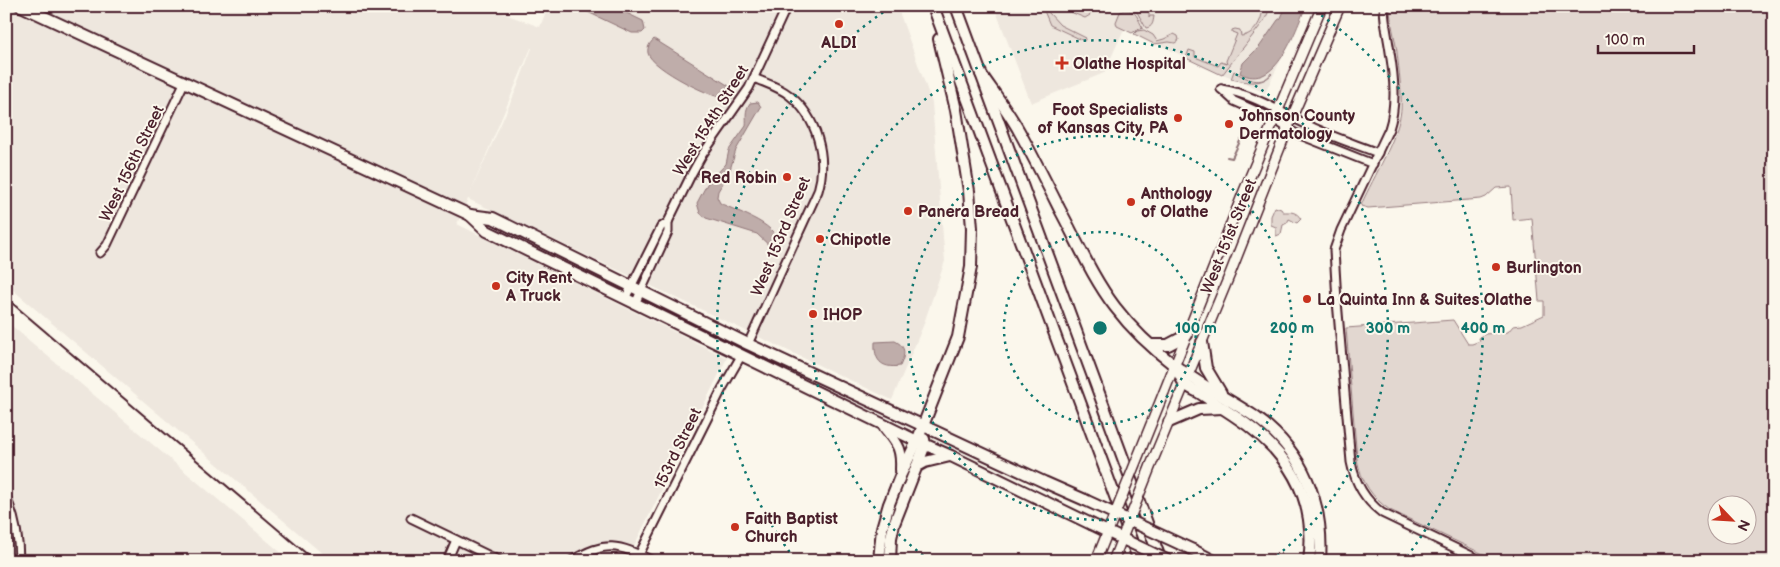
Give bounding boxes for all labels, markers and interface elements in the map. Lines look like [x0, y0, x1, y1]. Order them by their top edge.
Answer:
marker: ALDI [833, 18, 845, 30]
scale bar [1598, 22, 1694, 54]
text: 100 m [1605, 31, 1645, 50]
place label: ALDI [820, 34, 857, 53]
place label: Olathe Hospital [1073, 55, 1186, 74]
marker: Olathe Hospital [1055, 56, 1069, 70]
street label: West 154th Street [670, 62, 753, 180]
place label: Foot Specialists of Kansas City, PA [1038, 101, 1168, 138]
street label: West 156th Street [96, 102, 169, 225]
place label: Johnson County Dermatology [1239, 107, 1356, 144]
marker: Foot Specialists of Kansas City, PA [1172, 112, 1184, 124]
marker: Johnson County Dermatology [1223, 118, 1235, 130]
place label: Red Robin [701, 169, 777, 188]
marker: Red Robin [781, 171, 793, 183]
street label: West 153rd Street [748, 174, 815, 299]
street label: West 151st Street [1198, 176, 1261, 297]
place label: Anthology of Olathe [1140, 185, 1213, 222]
marker: Anthology of Olathe [1125, 196, 1137, 208]
place label: Panera Bread [918, 203, 1019, 222]
marker: Panera Bread [902, 205, 914, 217]
place label: Chipotle [830, 231, 891, 250]
marker: Chipotle [814, 233, 826, 245]
place label: Burlington [1506, 259, 1582, 278]
marker: Burlington [1490, 261, 1502, 273]
place label: City Rent A Truck [505, 269, 573, 306]
marker: City Rent A Truck [490, 280, 502, 292]
place label: La Quinta Inn & Suites Olathe [1317, 291, 1532, 310]
marker: La Quinta Inn & Suites Olathe [1301, 293, 1313, 305]
place label: IHOP [823, 306, 862, 325]
marker: IHOP [807, 308, 819, 320]
centre of rings [1091, 319, 1109, 337]
text: 100 m [1175, 319, 1217, 338]
text: 200 m [1270, 319, 1314, 338]
text: 300 m [1366, 319, 1410, 338]
text: 400 m [1461, 319, 1505, 338]
street label: 153rd Street [651, 405, 706, 492]
north arrow [1708, 494, 1758, 544]
place label: Faith Baptist Church [745, 510, 839, 547]
text: N [1733, 517, 1753, 534]
marker: Faith Baptist Church [729, 521, 741, 533]

